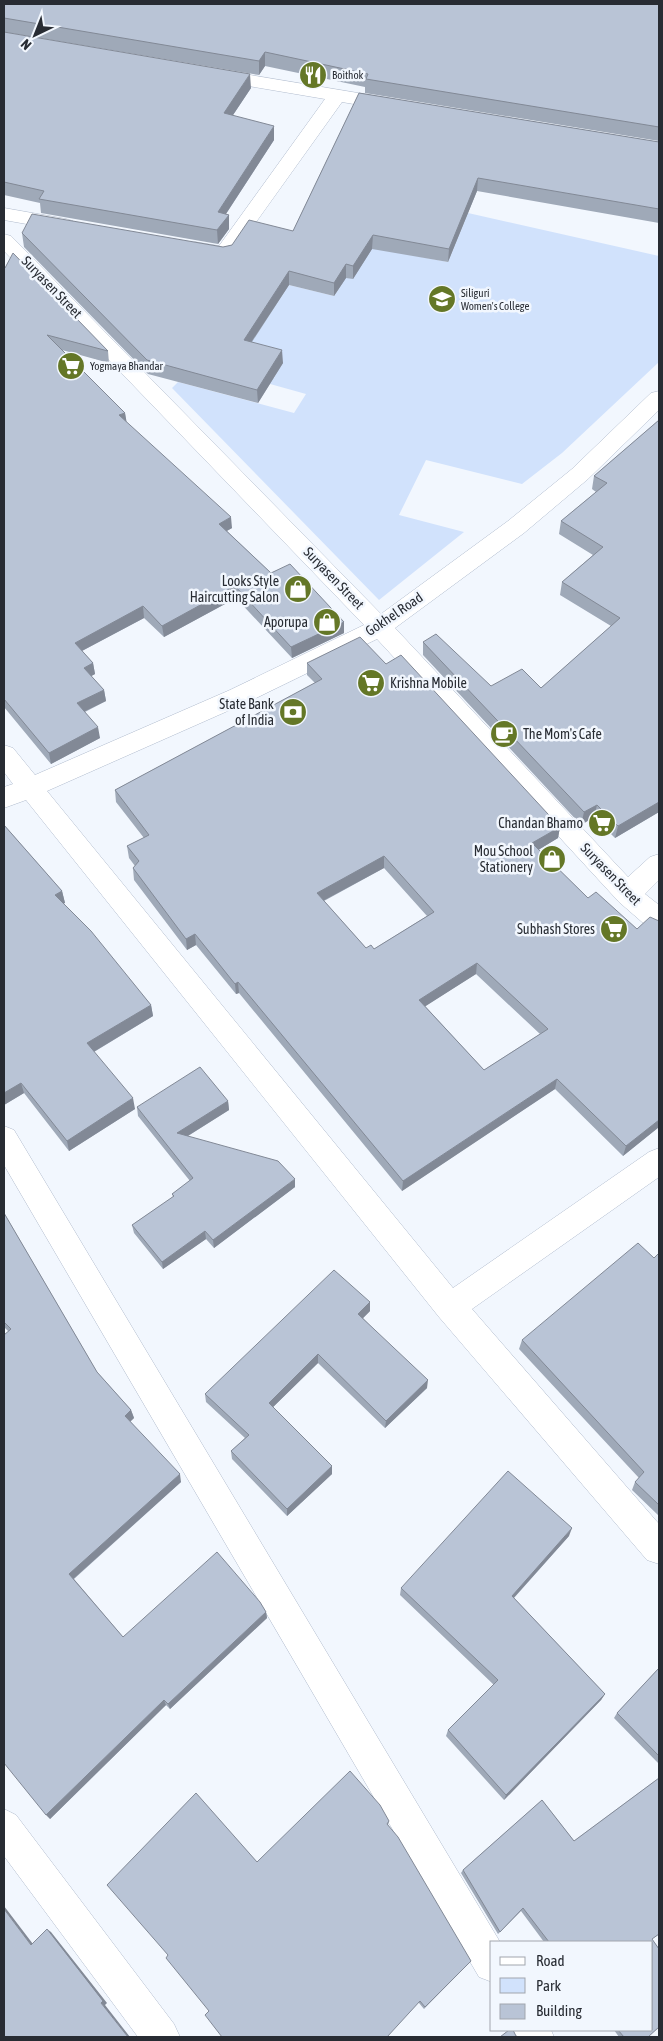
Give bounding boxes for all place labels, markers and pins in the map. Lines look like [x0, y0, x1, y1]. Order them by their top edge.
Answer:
restaurant icon: Boithok [298, 60, 328, 90]
place label: Boithok [332, 69, 364, 81]
school or university icon: Siliguri Women's College [427, 284, 457, 314]
place label: Siliguri Women's College [461, 287, 529, 312]
supermarket icon: Yogmaya Bhandar [56, 351, 86, 381]
place label: Yogmaya Bhandar [90, 360, 164, 372]
place label: Looks Style Haircutting Salon [190, 573, 279, 605]
shop icon: Looks Style Haircutting Salon [283, 574, 313, 604]
shop icon: Aporupa [312, 607, 342, 637]
place label: Aporupa [264, 614, 308, 630]
supermarket icon: Krishna Mobile [356, 668, 386, 698]
place label: Krishna Mobile [390, 675, 467, 691]
place label: State Bank of India [219, 696, 274, 728]
bank icon: State Bank of India [278, 697, 308, 727]
cafe icon: The Mom's Cafe [489, 719, 519, 749]
place label: The Mom's Cafe [523, 726, 602, 742]
supermarket icon: Chandan Bhamo [587, 808, 617, 838]
place label: Chandan Bhamo [498, 815, 583, 831]
place label: Mou School Stationery [474, 843, 533, 875]
shop icon: Mou School Stationery [537, 844, 567, 874]
supermarket icon: Subhash Stores [599, 914, 629, 944]
place label: Subhash Stores [517, 921, 595, 937]

